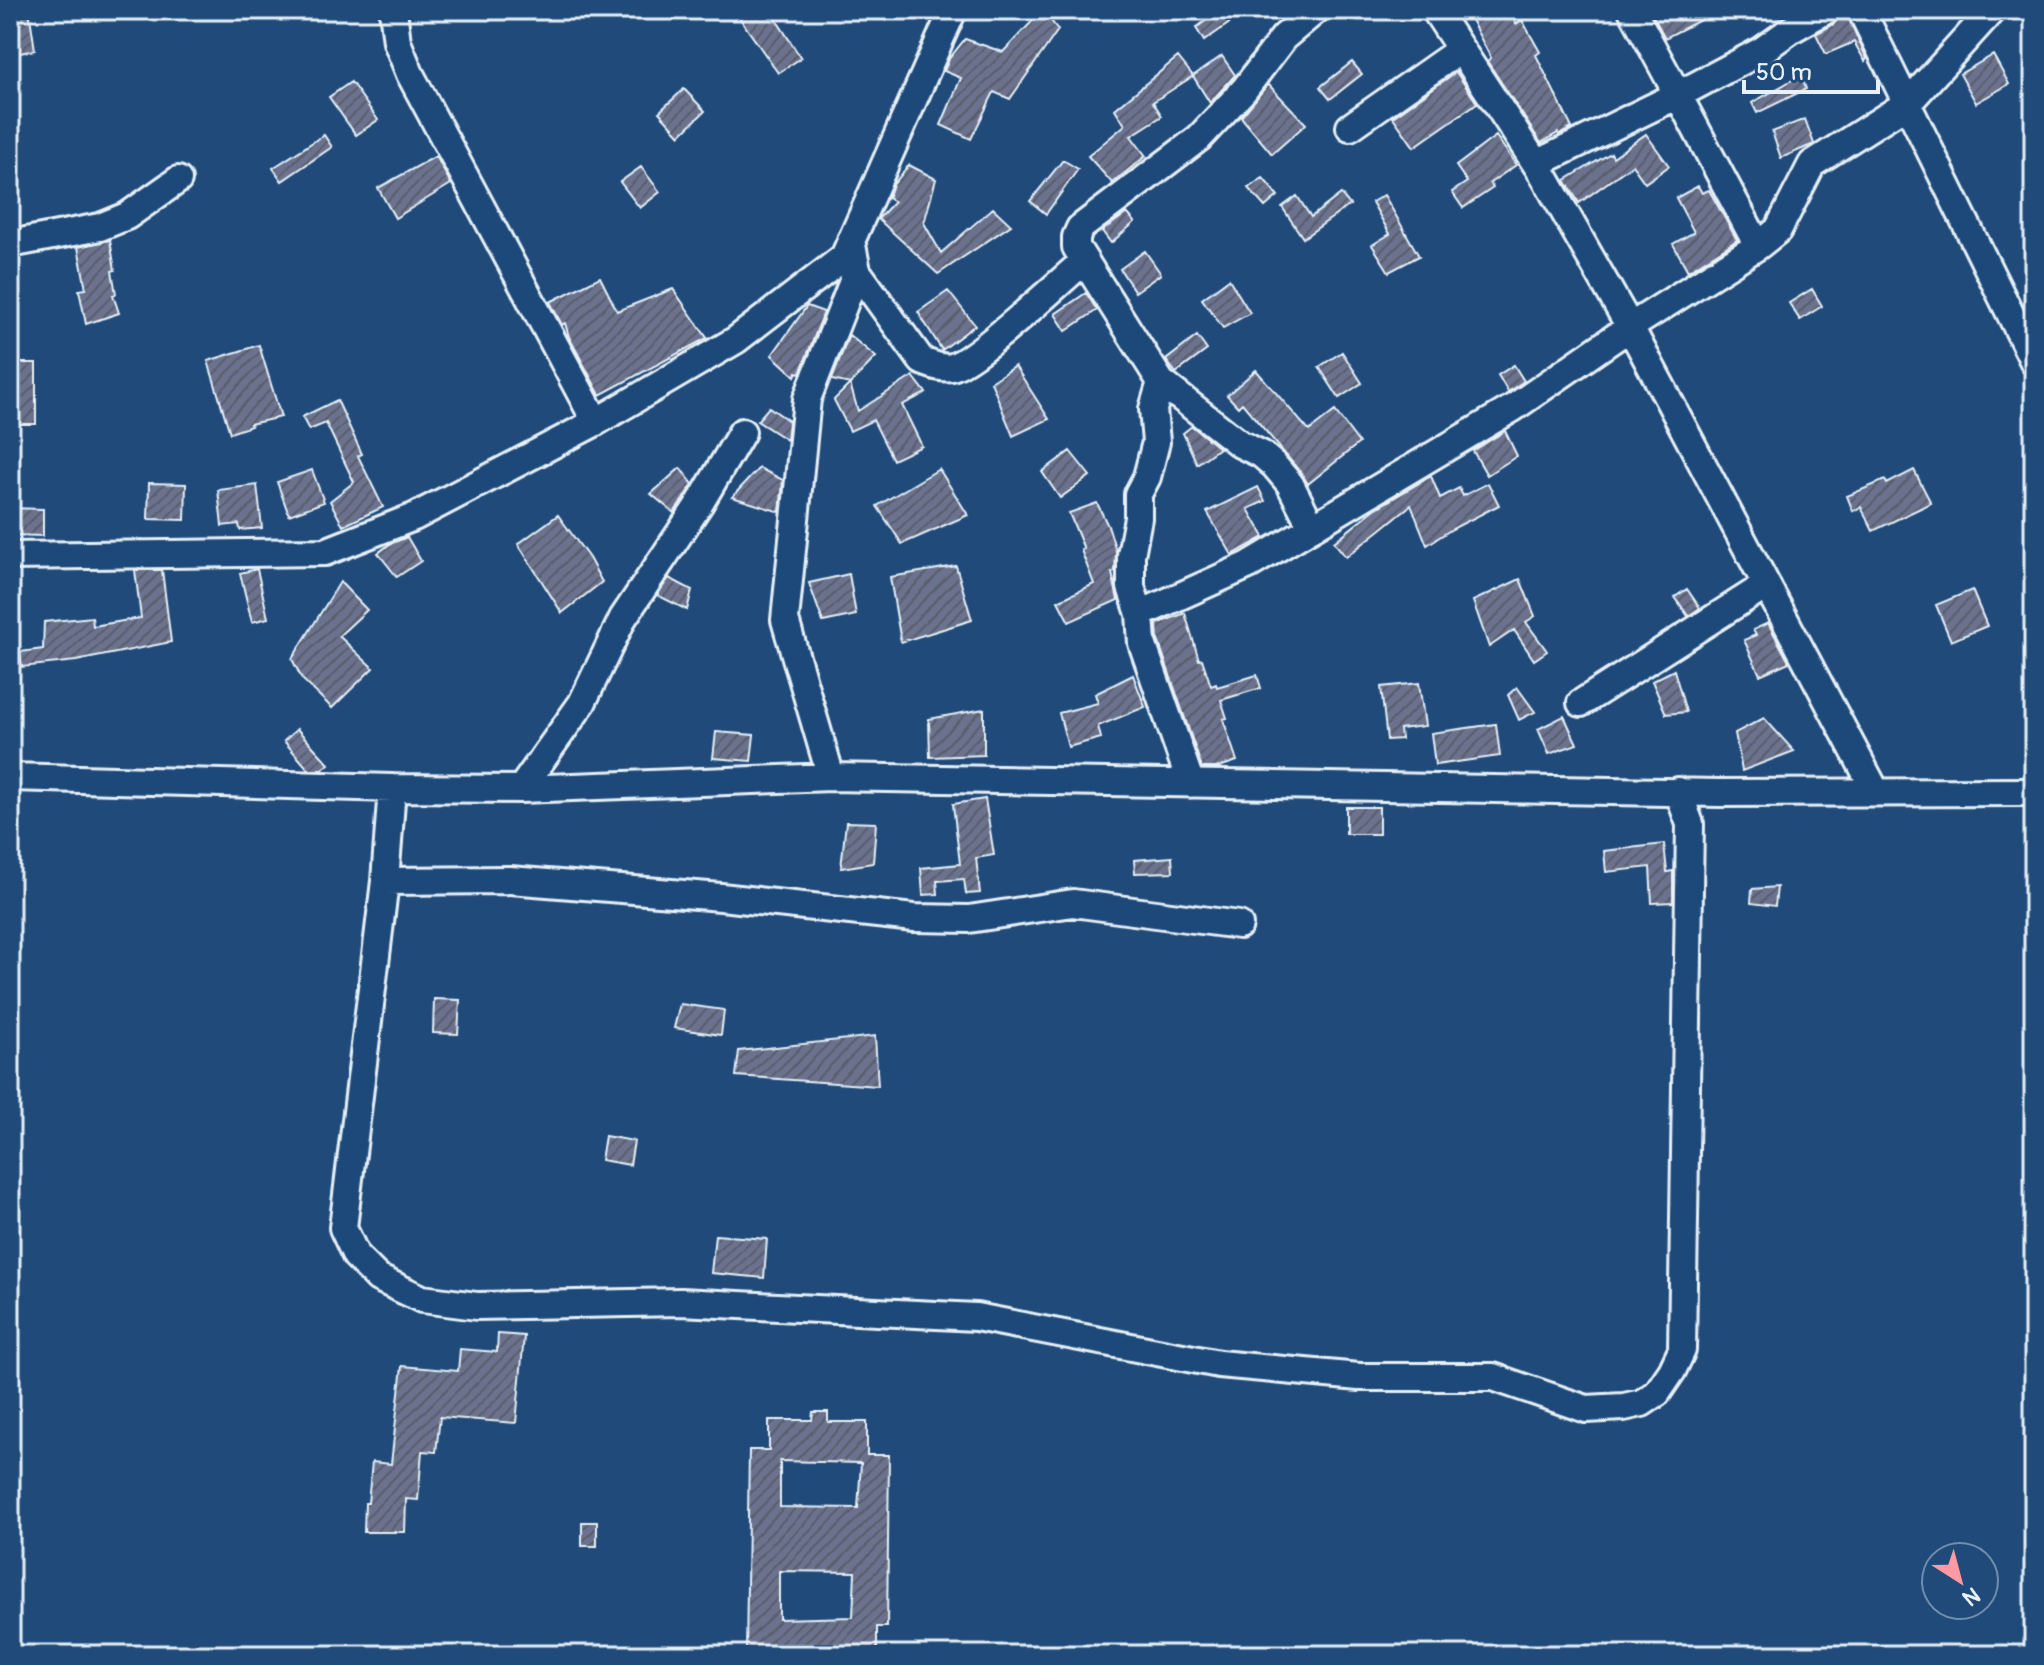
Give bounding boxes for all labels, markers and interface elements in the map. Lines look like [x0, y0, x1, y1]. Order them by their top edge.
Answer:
scale bar [1744, 44, 1878, 94]
text: 50 m [1756, 58, 1812, 87]
north arrow [1920, 1541, 2000, 1621]
text: N [1957, 1581, 1985, 1612]

